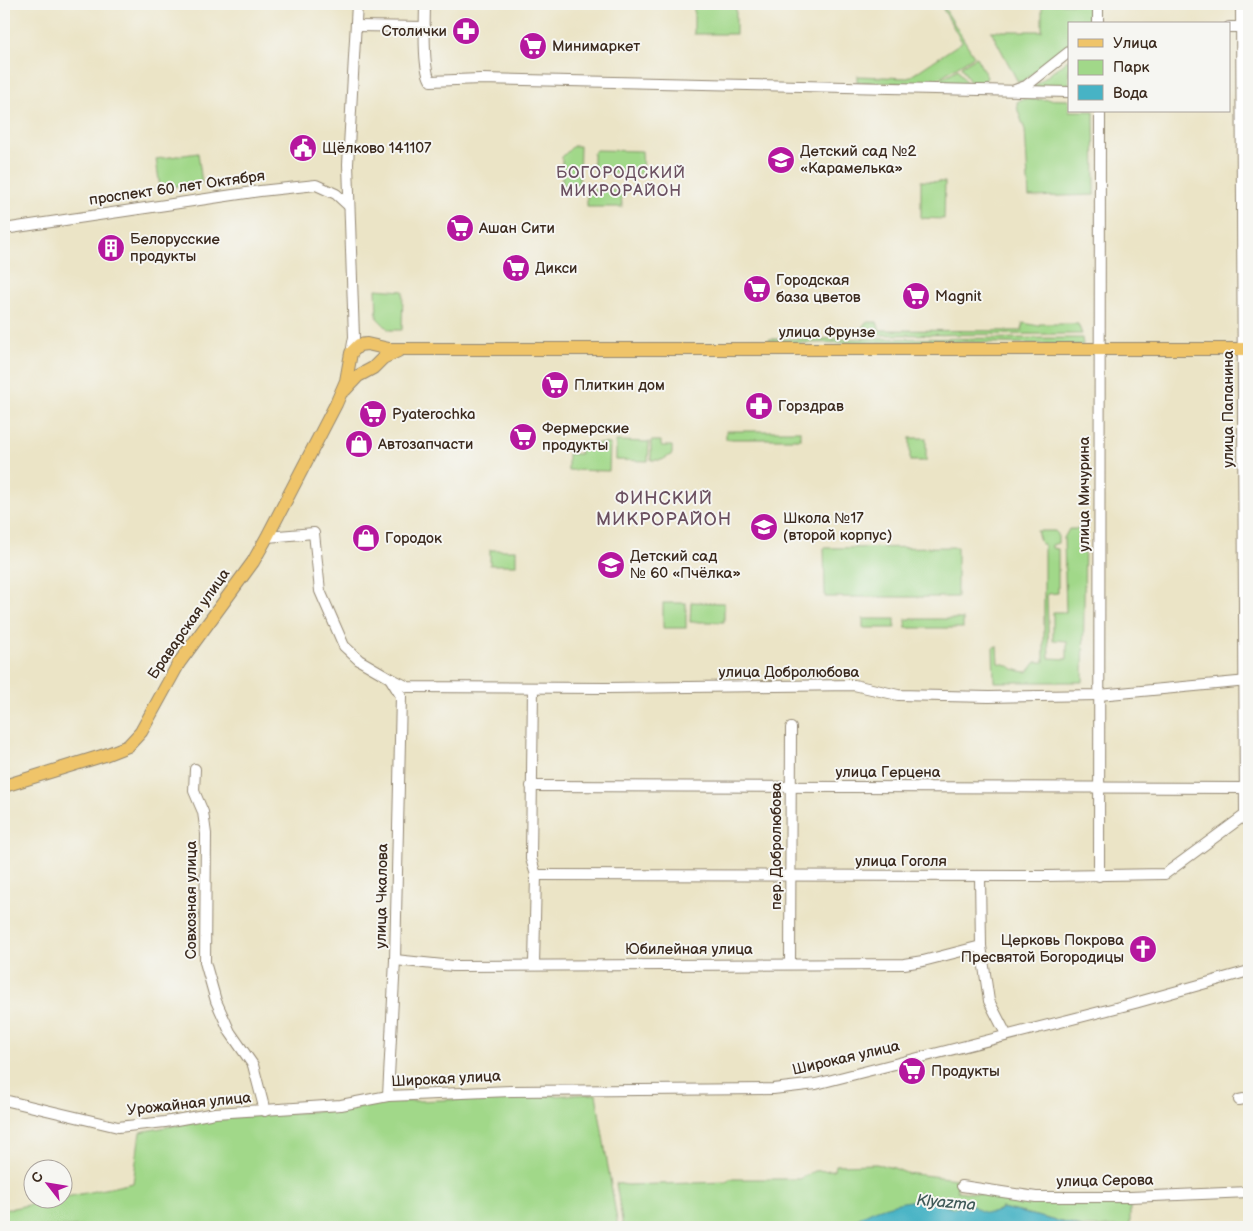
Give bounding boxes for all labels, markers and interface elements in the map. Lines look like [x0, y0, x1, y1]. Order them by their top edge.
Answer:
pharmacy icon: Столички [451, 16, 481, 46]
place label: Столички [381, 22, 447, 41]
legend [1068, 22, 1230, 112]
supermarket icon: Минимаркет [518, 31, 548, 61]
text: Улица [1113, 34, 1158, 53]
place label: Минимаркет [552, 37, 640, 56]
text: Парк [1113, 58, 1150, 77]
text: Вода [1113, 84, 1148, 103]
public building icon: Щёлково 141107 [288, 133, 318, 163]
place label: Щёлково 141107 [322, 139, 432, 158]
place label: Детский сад №2 «Карамелька» [800, 142, 916, 178]
school or university icon: Детский сад №2 «Карамелька» [766, 145, 796, 175]
district label: БОГОРОДСКИЙ МИКРОРАЙОН [556, 164, 686, 201]
street label: проспект 60 лет Октября [88, 166, 266, 210]
supermarket icon: Ашан Сити [445, 213, 475, 243]
place label: Ашан Сити [478, 219, 555, 238]
place label: Белорусские продукты [130, 230, 220, 266]
building icon: Белорусские продукты [96, 233, 126, 263]
supermarket icon: Дикси [501, 253, 531, 283]
place label: Дикси [535, 259, 577, 278]
place label: Городская база цветов [776, 271, 861, 307]
supermarket icon: Городская база цветов [742, 274, 772, 304]
supermarket icon: Magnit [901, 281, 931, 311]
place label: Magnit [935, 287, 982, 306]
street label: улица Фрунзе [779, 323, 875, 342]
street label: улица Папанина [1219, 350, 1238, 468]
supermarket icon: Плиткин дом [540, 370, 570, 400]
place label: Плиткин дом [574, 376, 665, 395]
pharmacy icon: Горздрав [744, 391, 774, 421]
place label: Горздрав [778, 397, 844, 416]
supermarket icon: Pyaterochka [358, 399, 388, 429]
place label: Pyaterochka [392, 405, 475, 424]
place label: Фермерские продукты [542, 419, 629, 455]
supermarket icon: Фермерские продукты [508, 422, 538, 452]
shop icon: Автозапчасти [344, 429, 374, 459]
place label: Автозапчасти [377, 435, 473, 454]
street label: улица Мичурина [1075, 436, 1094, 552]
district label: ФИНСКИЙ МИКРОРАЙОН [596, 488, 732, 530]
place label: Школа №17 (второй корпус) [783, 509, 892, 545]
school or university icon: Школа №17 (второй корпус) [749, 512, 779, 542]
shop icon: Городок [351, 523, 381, 553]
place label: Городок [385, 529, 442, 548]
place label: Детский сад № 60 «Пчёлка» [630, 547, 741, 583]
school or university icon: Детский сад № 60 «Пчёлка» [596, 550, 626, 580]
street label: Браварская улица [144, 565, 234, 683]
street label: улица Добролюбова [719, 663, 860, 682]
street label: улица Герцена [835, 763, 941, 782]
street label: пер. Добролюбова [767, 782, 786, 910]
street label: Совхозная улица [182, 841, 201, 959]
street label: улица Чкалова [372, 843, 392, 949]
street label: улица Гоголя [855, 852, 947, 871]
place label: Церковь Покрова Пресвятой Богородицы [961, 931, 1124, 967]
church icon: Церковь Покрова Пресвятой Богородицы [1128, 934, 1158, 964]
street label: Юбилейная улица [625, 940, 753, 959]
street label: Широкая улица [790, 1036, 902, 1080]
supermarket icon: Продукты [897, 1056, 927, 1086]
place label: Продукты [931, 1062, 1000, 1081]
street label: Широкая улица [391, 1067, 501, 1091]
street label: Урожайная улица [126, 1088, 252, 1120]
north arrow [22, 1158, 72, 1208]
text: С [27, 1169, 47, 1186]
street label: улица Серова [1056, 1171, 1154, 1191]
water label: Klyazma [916, 1191, 976, 1215]

